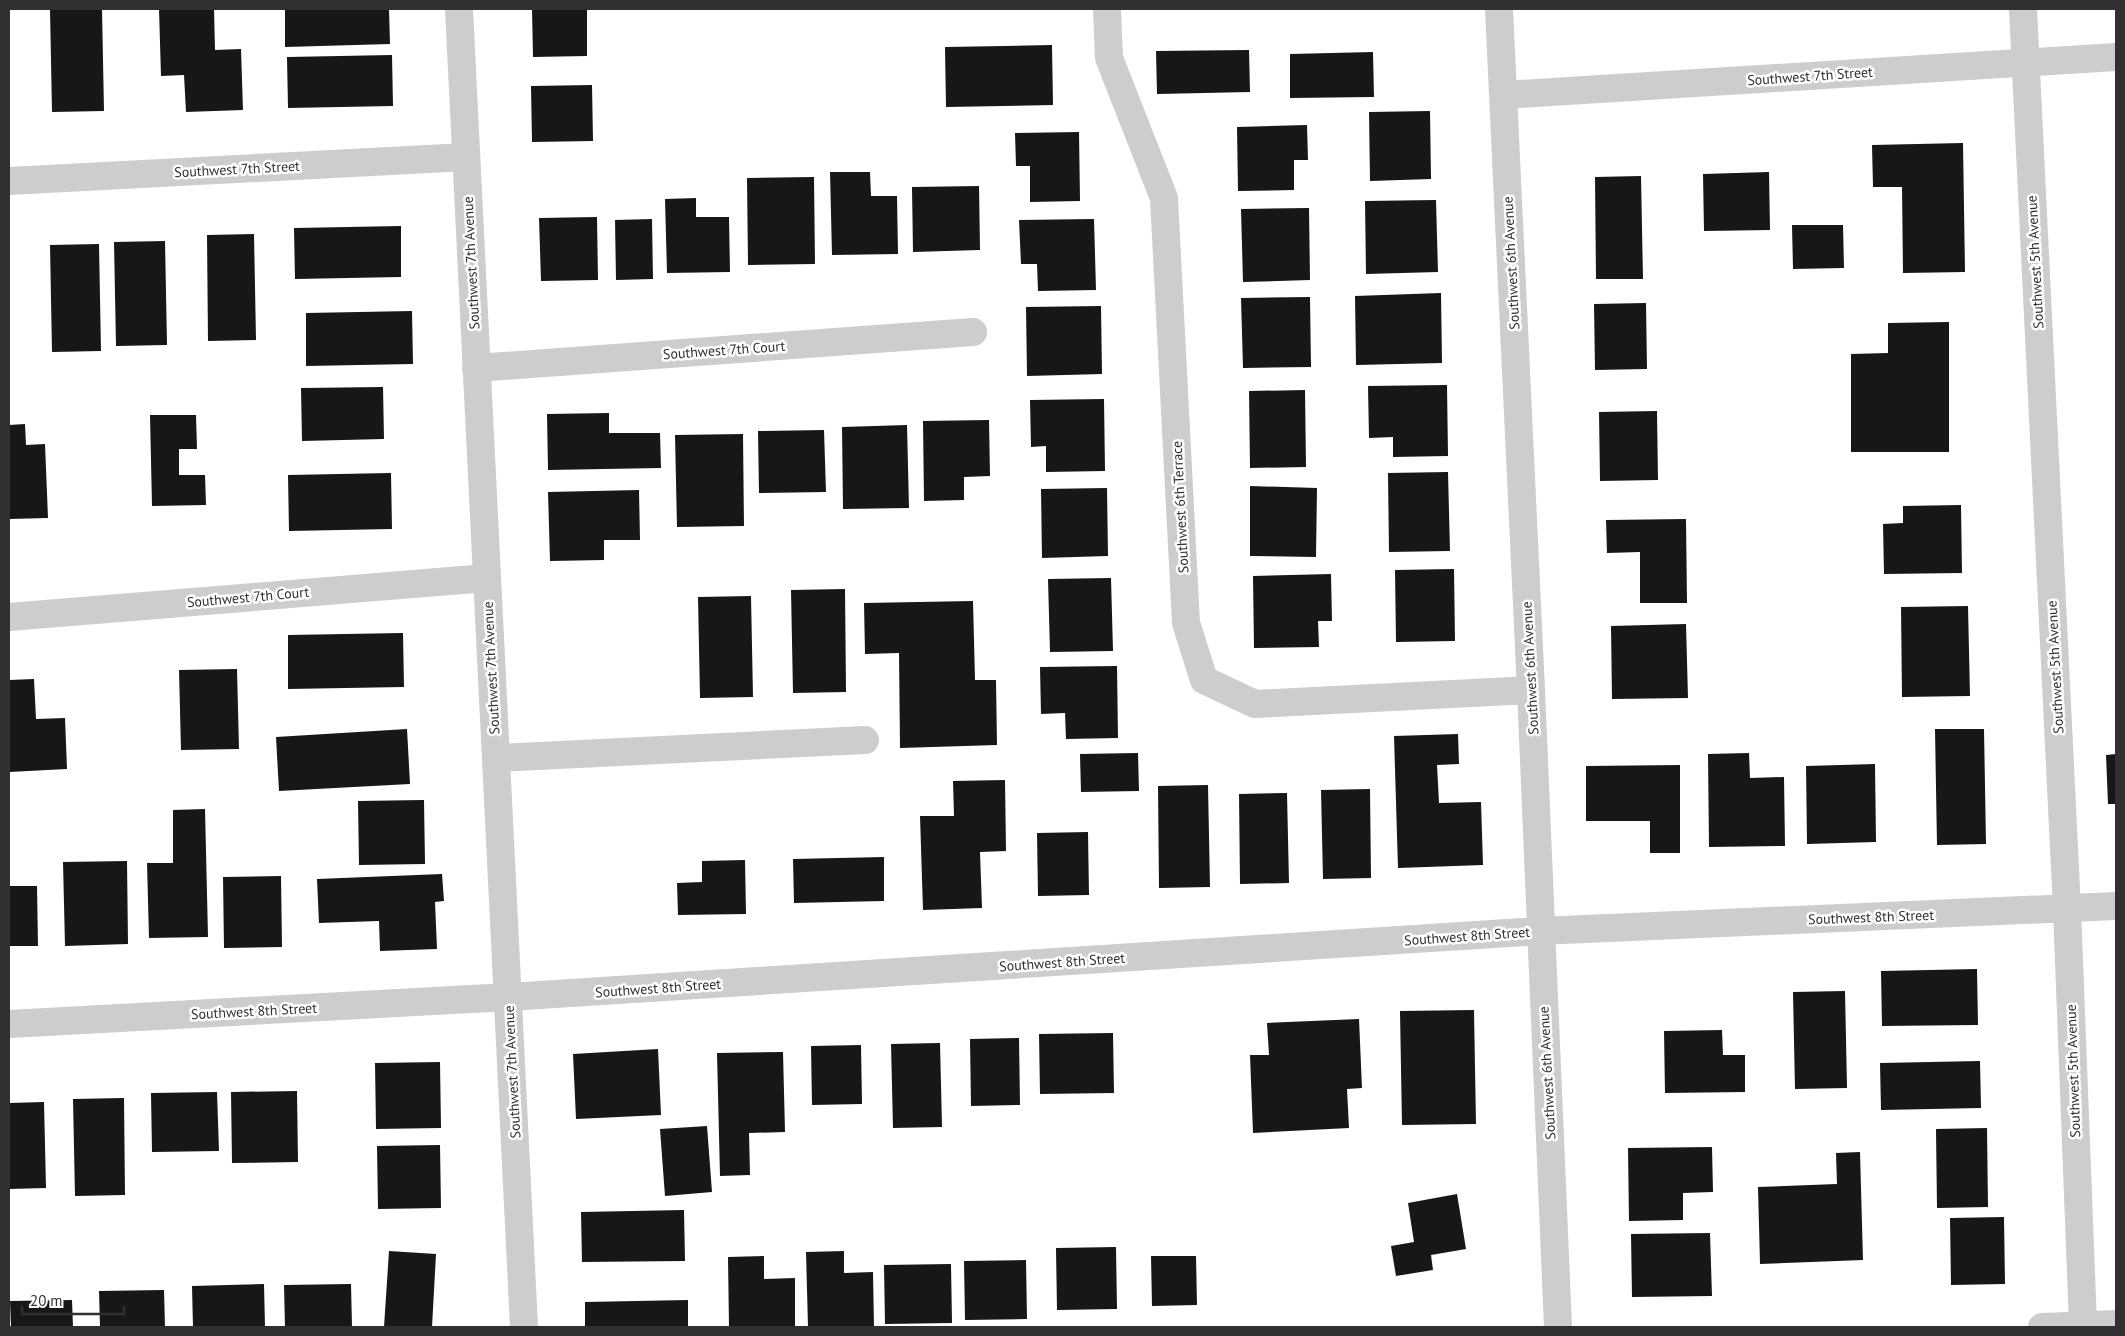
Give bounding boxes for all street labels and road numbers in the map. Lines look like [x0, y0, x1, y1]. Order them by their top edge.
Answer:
street label: Southwest 7th Street [1747, 63, 1874, 89]
street label: Southwest 7th Street [174, 157, 300, 181]
street label: Southwest 5th Avenue [2023, 195, 2047, 329]
street label: Southwest 7th Avenue [459, 196, 483, 330]
street label: Southwest 6th Avenue [1499, 196, 1523, 330]
street label: Southwest 7th Court [662, 337, 786, 363]
street label: Southwest 6th Terrace [1168, 440, 1192, 574]
street label: Southwest 7th Court [186, 583, 310, 611]
street label: Southwest 5th Avenue [2043, 600, 2067, 734]
street label: Southwest 7th Avenue [479, 601, 503, 735]
street label: Southwest 6th Avenue [1518, 601, 1542, 735]
street label: Southwest 8th Street [1808, 906, 1935, 928]
street label: Southwest 8th Street [1404, 923, 1531, 949]
street label: Southwest 8th Street [999, 949, 1126, 975]
street label: Southwest 8th Street [595, 975, 722, 1001]
street label: Southwest 8th Street [191, 999, 318, 1023]
street label: Southwest 5th Avenue [2062, 1004, 2084, 1138]
street label: Southwest 7th Avenue [500, 1005, 524, 1139]
street label: Southwest 6th Avenue [1535, 1006, 1559, 1140]

